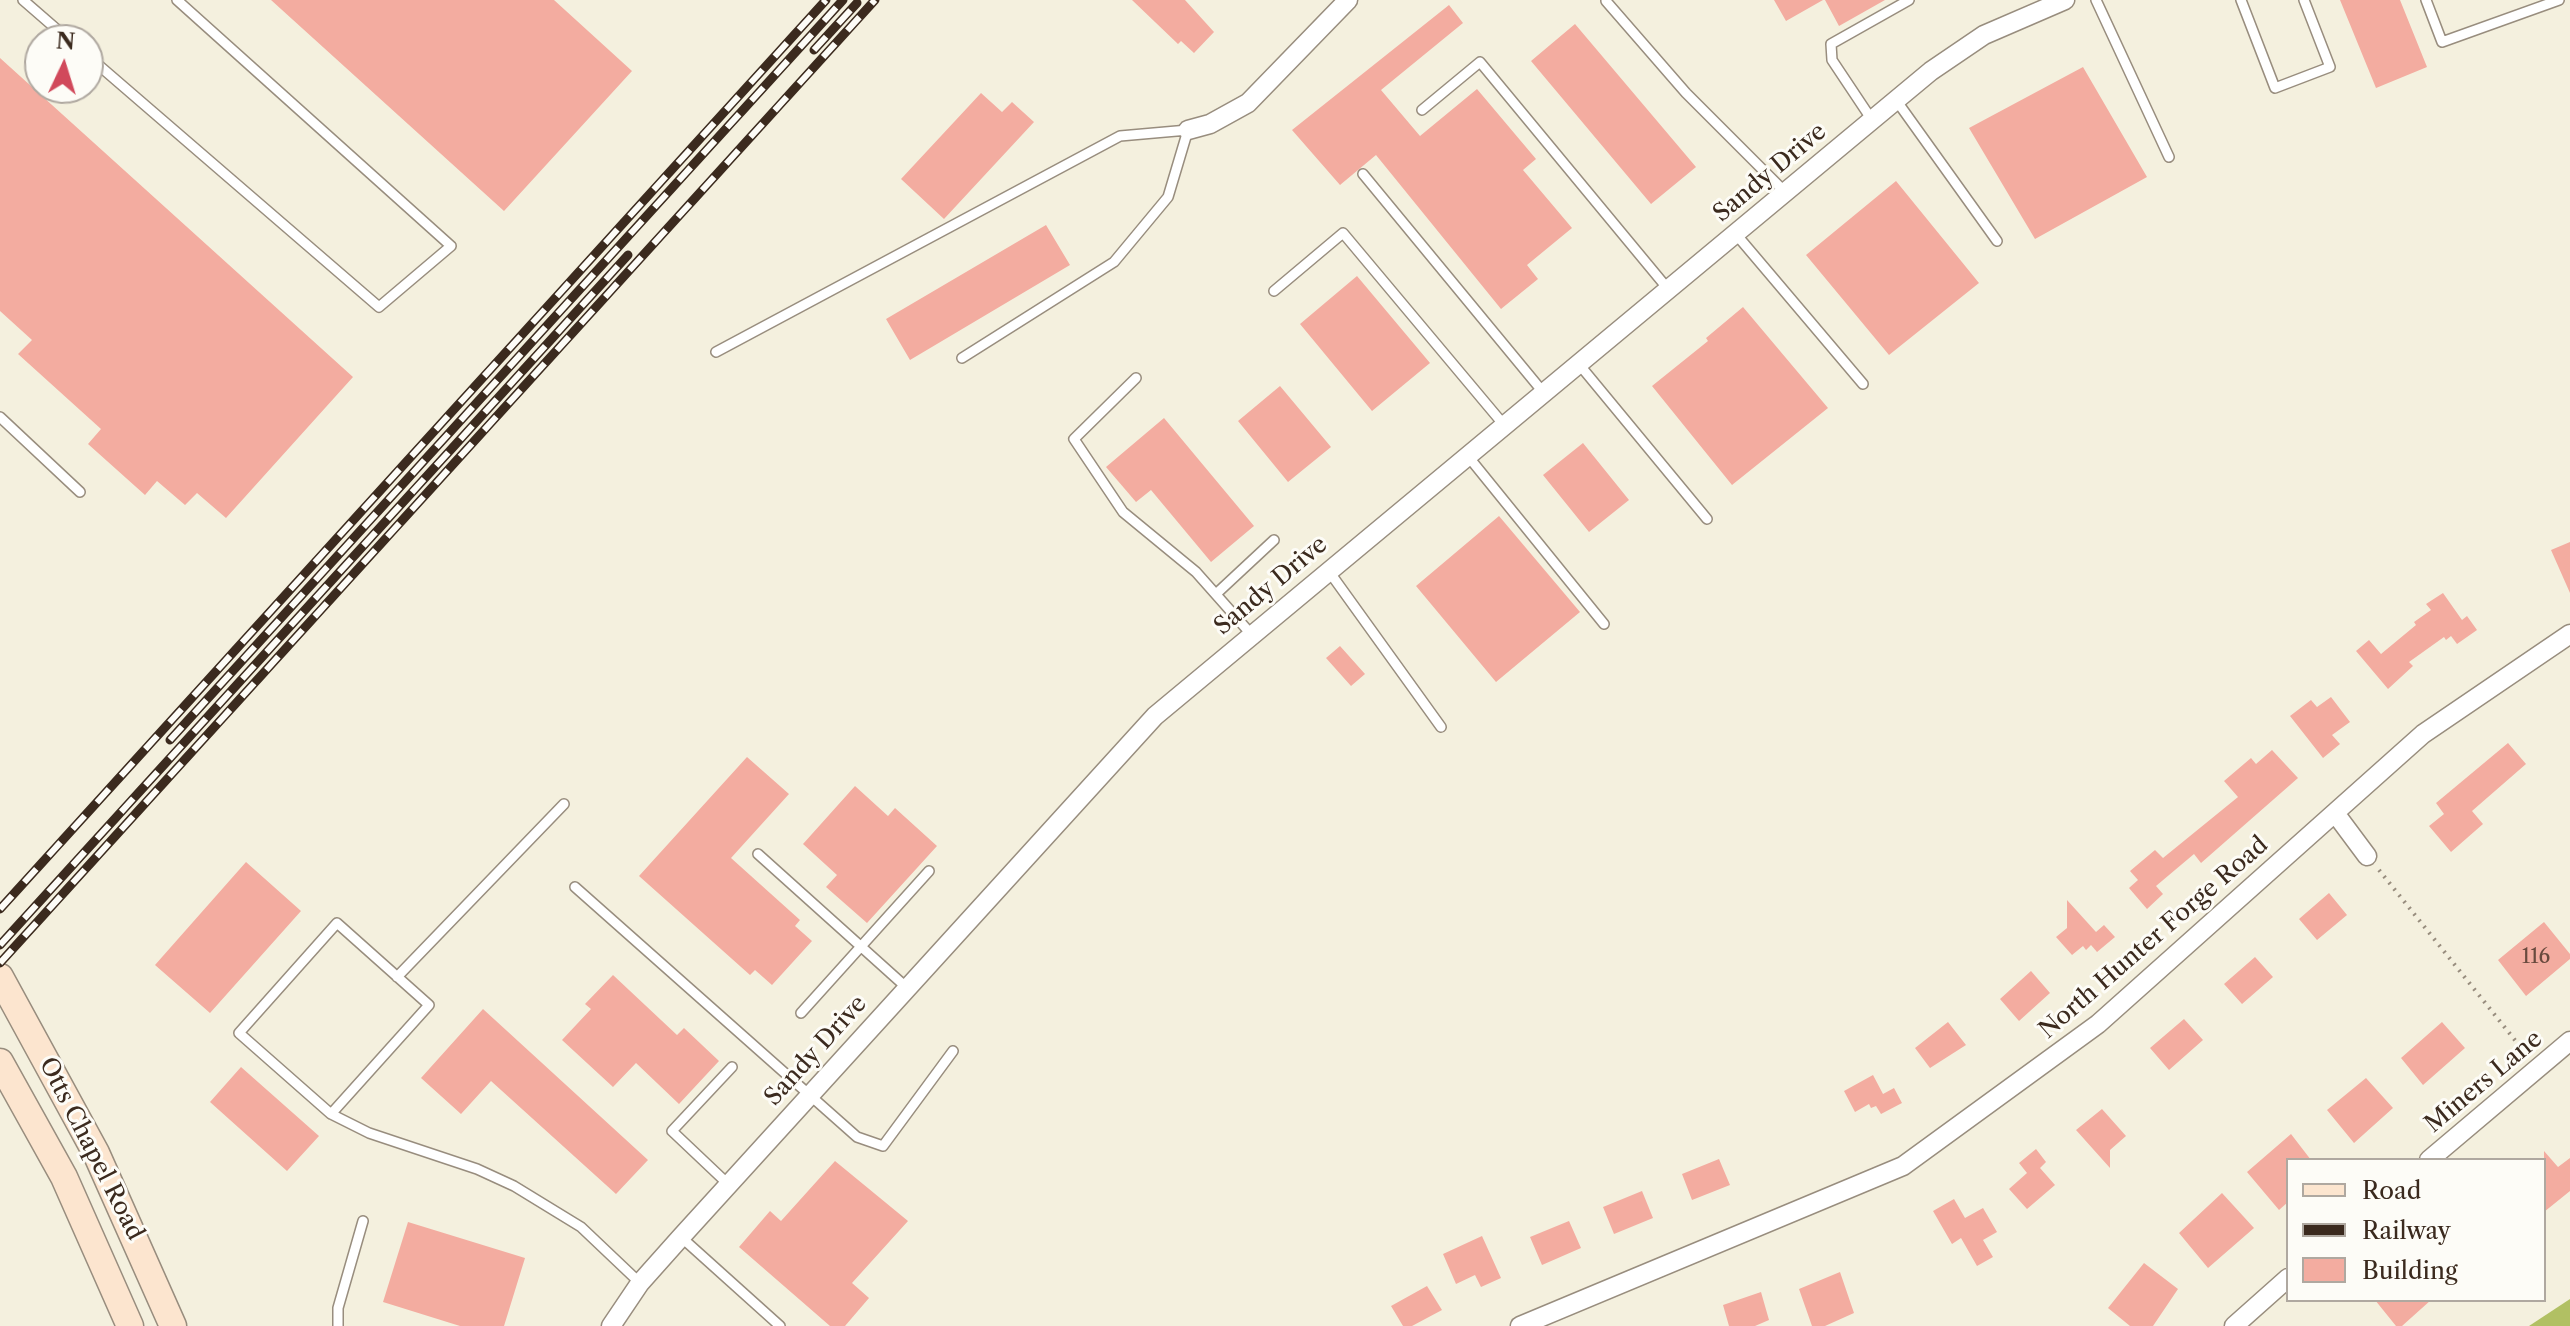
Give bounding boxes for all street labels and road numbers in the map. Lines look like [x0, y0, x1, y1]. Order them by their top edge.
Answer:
street label: Sandy Drive [1708, 117, 1832, 229]
street label: Sandy Drive [1209, 530, 1333, 642]
street label: North Hunter Forge Road [2034, 831, 2274, 1045]
street label: Sandy Drive [759, 990, 873, 1112]
street label: Miners Lane [2420, 1025, 2548, 1139]
street label: Otts Chapel Road [33, 1053, 149, 1245]

